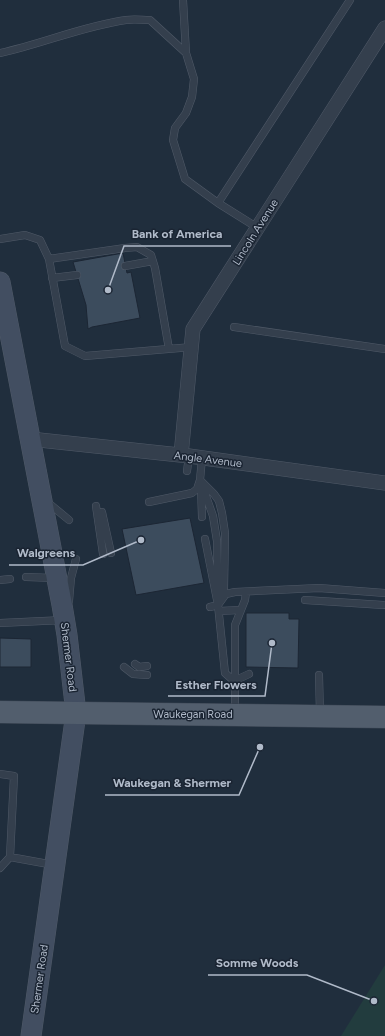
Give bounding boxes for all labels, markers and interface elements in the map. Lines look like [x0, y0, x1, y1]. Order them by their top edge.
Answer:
street label: Lincoln Avenue [230, 197, 281, 268]
callout: Bank of America [124, 222, 231, 246]
text: Bank of America [132, 227, 222, 241]
street label: Angle Avenue [173, 449, 243, 470]
callout: Walgreens [9, 541, 83, 565]
text: Walgreens [17, 546, 75, 560]
street label: Shermer Road [58, 622, 79, 692]
callout: Esther Flowers [168, 672, 265, 696]
text: Esther Flowers [175, 678, 257, 692]
street label: Waukegan Road [153, 708, 233, 721]
callout: Waukegan & Shermer [105, 771, 239, 795]
text: Waukegan & Shermer [113, 776, 232, 790]
street label: Shermer Road [28, 944, 51, 1015]
callout: Somme Woods [208, 951, 307, 975]
text: Somme Woods [216, 956, 299, 970]

